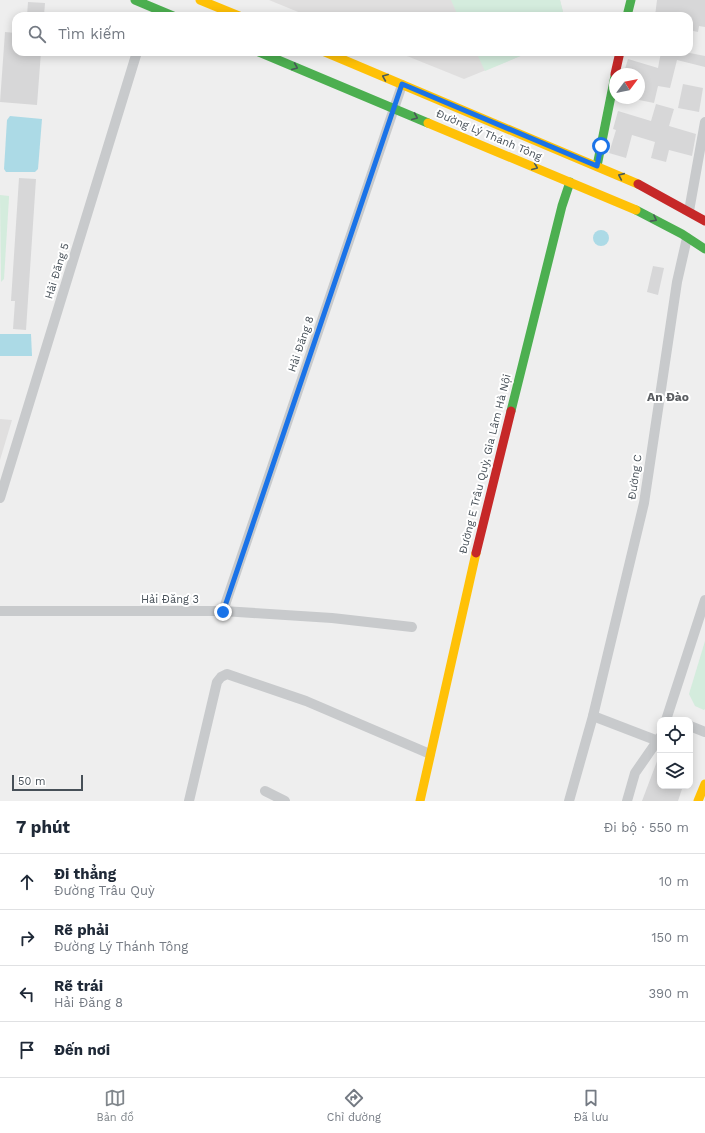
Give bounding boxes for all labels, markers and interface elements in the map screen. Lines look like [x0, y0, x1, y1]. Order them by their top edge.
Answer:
search box [12, 12, 693, 56]
icon: search [26, 23, 48, 45]
text: Tìm kiếm [58, 25, 126, 43]
one-way arrow [291, 62, 299, 70]
north arrow [609, 68, 645, 104]
one-way arrow [382, 74, 389, 82]
street label: Đường Lý Thánh Tông [434, 107, 544, 163]
one-way arrow [411, 113, 418, 121]
route start [592, 137, 610, 155]
one-way arrow [531, 163, 538, 171]
one-way arrow [618, 173, 626, 181]
one-way arrow [650, 214, 657, 222]
street label: Hải Đăng 5 [42, 241, 72, 301]
street label: Hải Đăng 8 [285, 314, 317, 374]
street label: Đường E Trâu Quỳ, Gia Lâm Hà Nội [456, 373, 514, 555]
district label: An Đào [647, 390, 689, 404]
street label: Đường C [625, 453, 645, 500]
street label: Hải Đăng 3 [141, 593, 199, 606]
route end [214, 603, 232, 621]
map controls [657, 717, 693, 789]
button: locate [657, 717, 693, 753]
button: layers [657, 753, 693, 789]
scale bar [12, 773, 83, 792]
text: 50 m [18, 775, 45, 788]
text: 7 phút [16, 817, 70, 837]
text: Đi bộ · 550 m [604, 820, 689, 835]
text: Đi thẳng [54, 865, 116, 883]
icon: ahead [16, 871, 38, 893]
text: 10 m [659, 874, 689, 889]
text: Đường Trâu Quỳ [54, 883, 155, 898]
text: Rẽ phải [54, 921, 109, 939]
icon: right [16, 927, 38, 949]
text: 150 m [651, 930, 689, 945]
text: Đường Lý Thánh Tông [54, 939, 188, 954]
text: Rẽ trái [54, 977, 103, 995]
icon: left [16, 983, 38, 1005]
text: 390 m [648, 986, 689, 1001]
text: Hải Đăng 8 [54, 995, 123, 1010]
icon: arrive [16, 1039, 38, 1061]
text: Đến nơi [54, 1041, 110, 1059]
tab: Bản đồ [96, 1087, 134, 1124]
tab: Chỉ đường [327, 1087, 381, 1124]
tab: Đã lưu [574, 1087, 609, 1124]

